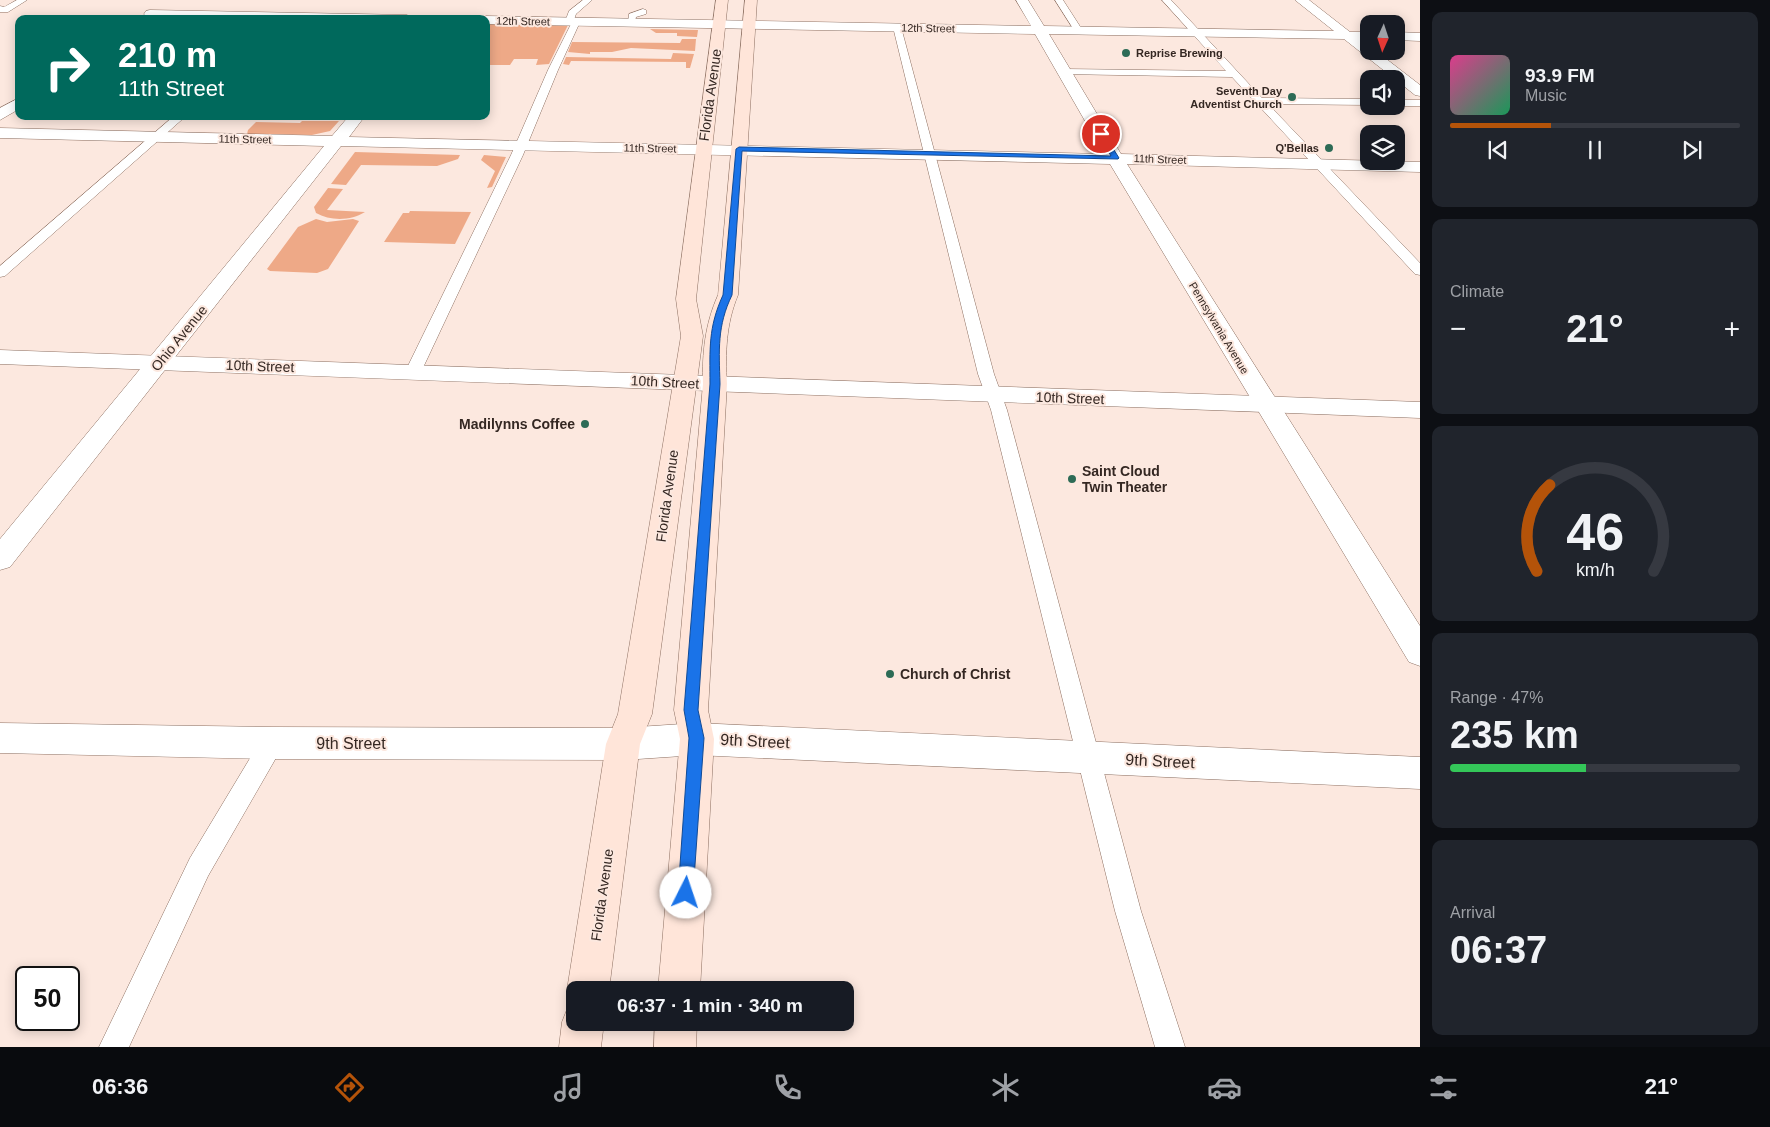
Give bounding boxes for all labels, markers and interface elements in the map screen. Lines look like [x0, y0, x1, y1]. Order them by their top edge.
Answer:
street label: 12th Street [496, 15, 550, 27]
north arrow [1360, 15, 1405, 60]
map controls [1360, 15, 1405, 170]
street label: 12th Street [901, 22, 955, 34]
icon: right [35, 35, 100, 100]
text: 210 m [118, 35, 217, 74]
marker: Reprise Brewing [1120, 47, 1132, 59]
place label: Reprise Brewing [1136, 47, 1223, 59]
street label: Florida Avenue [696, 48, 724, 142]
text: 93.9 FM [1525, 65, 1595, 86]
button: sound [1360, 70, 1405, 115]
text: 11th Street [118, 76, 224, 101]
place label: Seventh Day Adventist Church [1190, 85, 1283, 110]
text: Music [1525, 87, 1567, 104]
marker: Seventh Day Adventist Church [1286, 91, 1298, 103]
pin [1080, 113, 1122, 155]
icon: arrive [1087, 120, 1115, 148]
button: layers [1360, 125, 1405, 170]
street label: 11th Street [218, 133, 272, 145]
icon: previous [1484, 136, 1512, 164]
icon: pause [1581, 136, 1609, 164]
icon: next [1678, 136, 1706, 164]
street label: 11th Street [623, 142, 677, 154]
place label: Q'Bellas [1275, 142, 1319, 154]
marker: Q'Bellas [1323, 142, 1335, 154]
street label: 11th Street [1133, 152, 1187, 166]
street label: Pennsylvania Avenue [1187, 280, 1251, 376]
text: Climate [1450, 283, 1504, 300]
street label: Ohio Avenue [148, 302, 210, 374]
text: 21° [1566, 308, 1624, 350]
text: − [1450, 313, 1466, 344]
text: + [1724, 313, 1740, 344]
street label: 10th Street [225, 357, 295, 375]
street label: 10th Street [630, 372, 700, 392]
street label: 10th Street [1035, 389, 1105, 407]
place label: Madilynns Coffee [459, 416, 575, 432]
marker: Madilynns Coffee [579, 418, 591, 430]
street label: Florida Avenue [653, 449, 681, 543]
place label: Saint Cloud Twin Theater [1082, 463, 1168, 495]
marker: Saint Cloud Twin Theater [1066, 473, 1078, 485]
text: 46 [1566, 503, 1624, 561]
text: km/h [1576, 560, 1614, 580]
place label: Church of Christ [900, 666, 1011, 682]
marker: Church of Christ [884, 668, 896, 680]
text: Range · 47% [1450, 689, 1543, 706]
text: 235 km [1450, 714, 1579, 756]
street label: 9th Street [720, 731, 791, 751]
street label: 9th Street [316, 735, 386, 752]
street label: 9th Street [1125, 751, 1196, 771]
street label: Florida Avenue [588, 848, 616, 942]
position arrow [659, 866, 711, 918]
text: Arrival [1450, 904, 1495, 921]
text: 06:37 [1450, 929, 1547, 971]
speed limit sign: 50 [15, 966, 80, 1031]
text: 06:37 · 1 min · 340 m [617, 995, 803, 1016]
icon: directions [332, 1070, 367, 1105]
icon: music [551, 1070, 586, 1105]
icon: phone [770, 1070, 805, 1105]
icon: climate [988, 1070, 1023, 1105]
icon: car [1207, 1070, 1242, 1105]
icon: filters [1426, 1070, 1461, 1105]
text: 06:36 [92, 1074, 148, 1099]
text: 21° [1645, 1074, 1678, 1099]

